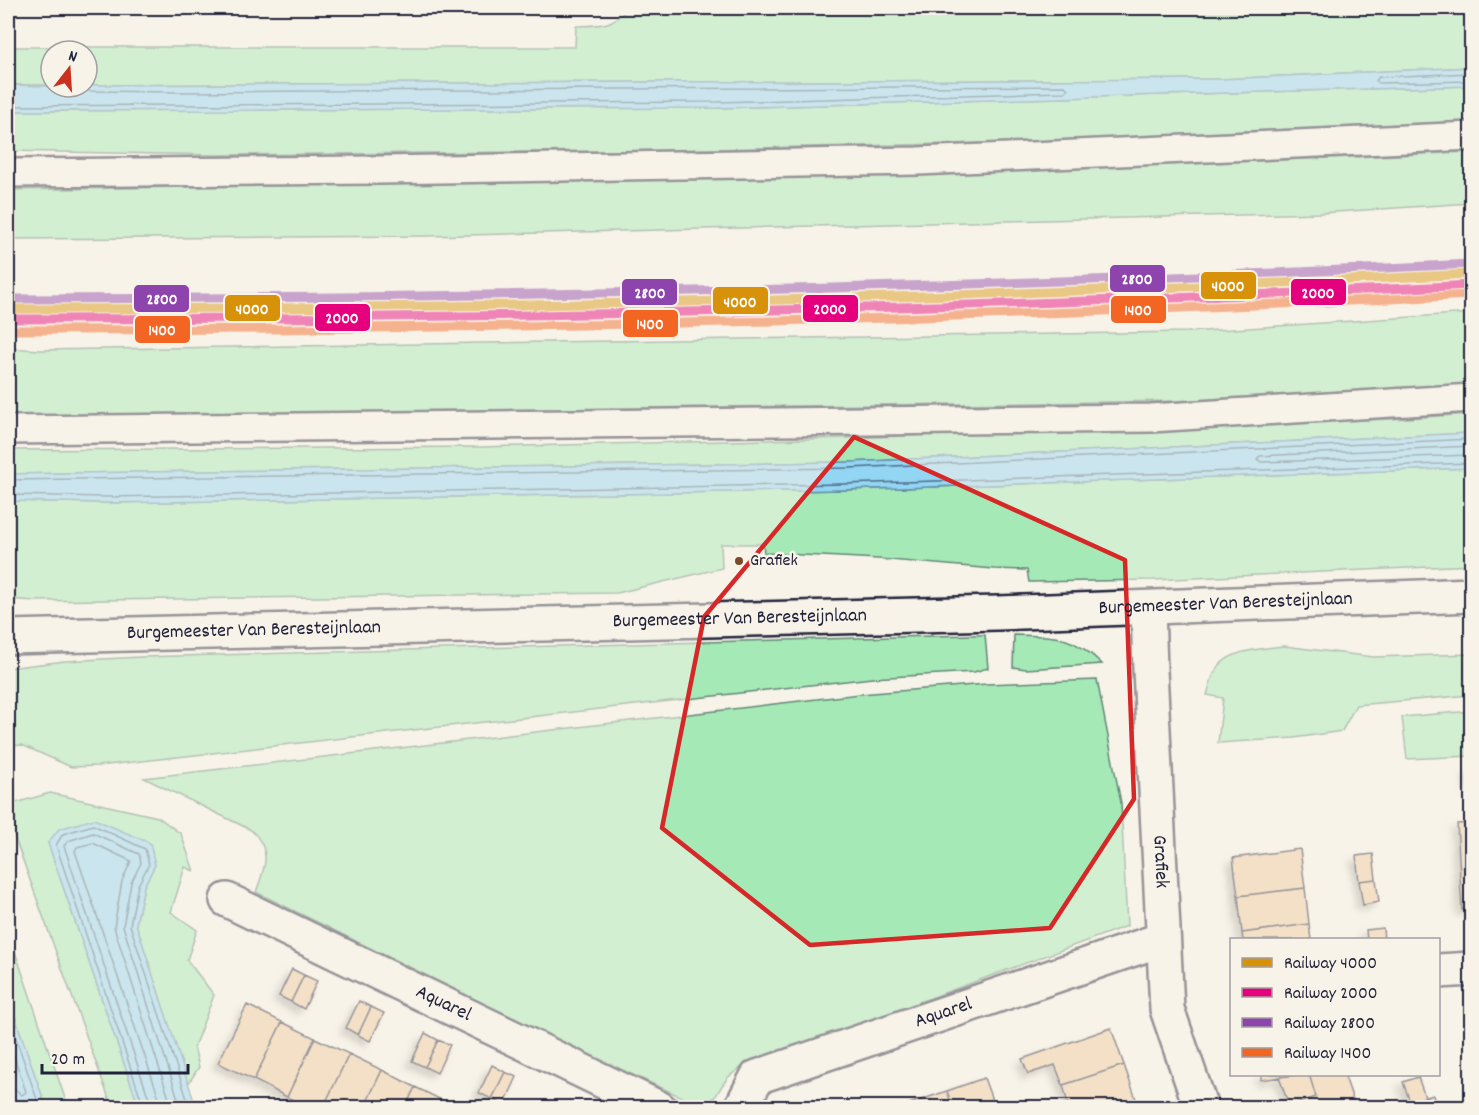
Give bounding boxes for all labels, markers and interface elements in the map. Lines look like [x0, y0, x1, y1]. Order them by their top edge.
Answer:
north arrow [39, 39, 99, 99]
text: N [66, 45, 80, 69]
line badge: 2800 [1109, 264, 1166, 293]
text: 2800 [1122, 269, 1152, 292]
line badge: 4000 [1200, 271, 1257, 300]
text: 4000 [1212, 276, 1244, 299]
line badge: 2800 [621, 278, 678, 306]
line badge: 2000 [1290, 278, 1347, 306]
text: 2800 [635, 283, 665, 306]
text: 2000 [1301, 283, 1335, 306]
line badge: 2800 [133, 284, 190, 313]
line badge: 4000 [712, 286, 769, 315]
text: 2800 [147, 289, 177, 312]
text: 4000 [724, 292, 756, 315]
line badge: 4000 [224, 294, 281, 322]
line badge: 2000 [802, 294, 859, 323]
line badge: 1400 [1110, 295, 1167, 324]
text: 4000 [236, 299, 268, 322]
text: 2000 [813, 299, 847, 322]
text: 1400 [1124, 300, 1152, 323]
line badge: 2000 [314, 303, 371, 332]
text: 2000 [325, 308, 359, 331]
line badge: 1400 [622, 309, 679, 338]
text: 1400 [636, 314, 664, 337]
line badge: 1400 [134, 315, 191, 344]
text: 1400 [148, 320, 176, 343]
place label: Grafiek [750, 549, 798, 574]
marker: Grafiek [733, 555, 745, 567]
street label: Burgemeester Van Beresteijnlaan [1098, 586, 1353, 623]
street label: Burgemeester Van Beresteijnlaan [612, 602, 867, 636]
street label: Burgemeester Van Beresteijnlaan [127, 614, 381, 648]
street label: Grafiek [1144, 834, 1175, 889]
legend [1230, 938, 1440, 1076]
text: Railway 4000 [1284, 952, 1377, 977]
street label: Aquarel [411, 979, 476, 1030]
text: Railway 2000 [1284, 982, 1378, 1007]
street label: Aquarel [911, 991, 976, 1036]
text: Railway 2800 [1284, 1012, 1375, 1037]
scale bar [42, 1037, 188, 1075]
text: Railway 1400 [1284, 1042, 1371, 1067]
text: 20 m [51, 1048, 85, 1073]

